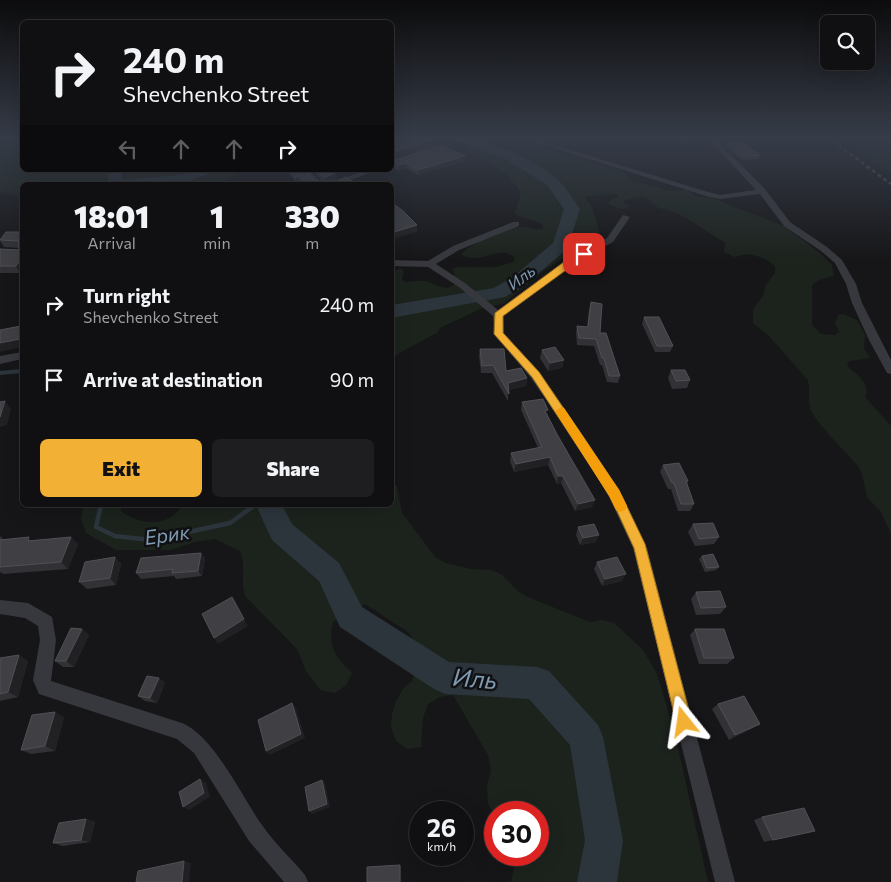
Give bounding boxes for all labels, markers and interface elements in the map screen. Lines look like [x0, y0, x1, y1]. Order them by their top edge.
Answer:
map controls [820, 15, 875, 70]
button: search [820, 15, 875, 70]
text: 240 m [123, 37, 224, 80]
icon: right [40, 40, 105, 105]
text: Shevchenko Street [123, 80, 309, 107]
icon: left [114, 135, 142, 163]
icon: ahead [167, 135, 195, 163]
icon: ahead [220, 135, 248, 163]
icon: right [273, 135, 301, 163]
text: 18:01 [74, 197, 149, 234]
text: 1 [210, 197, 224, 234]
text: 330 [285, 197, 340, 234]
text: Arrival [87, 233, 136, 252]
text: min [203, 233, 231, 252]
text: m [305, 233, 319, 252]
pin [563, 233, 605, 275]
icon: arrive [570, 240, 598, 268]
water label: Иль [503, 261, 539, 293]
text: Turn right [83, 284, 170, 307]
icon: right [40, 291, 68, 319]
text: 240 m [320, 293, 374, 316]
text: Shevchenko Street [83, 307, 219, 326]
icon: arrive [40, 366, 68, 394]
text: Arrive at destination [83, 368, 263, 391]
text: 90 m [330, 368, 374, 391]
button: Exit [40, 439, 202, 497]
button: Share [212, 439, 374, 497]
water label: Ерик [143, 519, 193, 549]
water label: Иль [452, 662, 498, 694]
position arrow [657, 695, 709, 747]
speed limit sign: 30 [484, 801, 549, 866]
text: 26 [427, 812, 456, 842]
text: km/h [427, 839, 456, 853]

